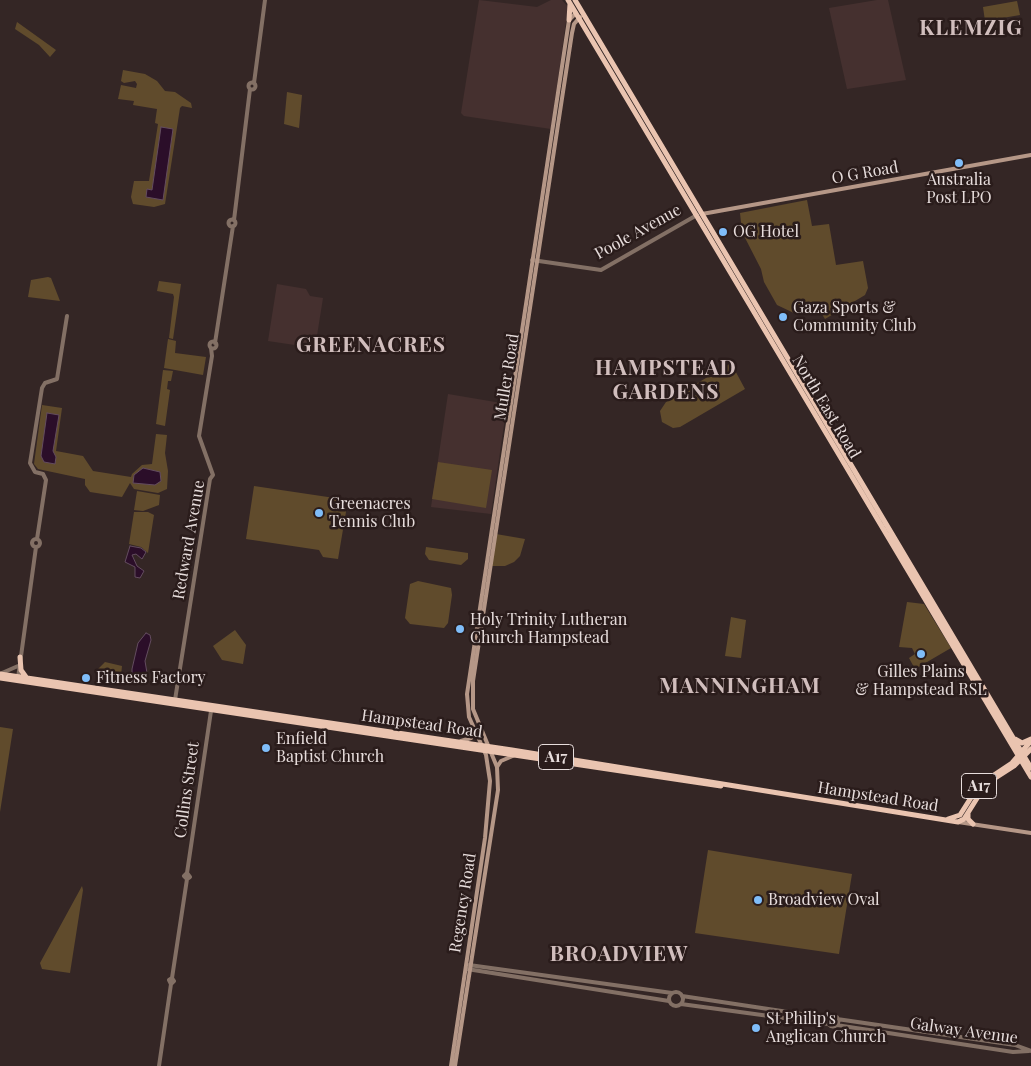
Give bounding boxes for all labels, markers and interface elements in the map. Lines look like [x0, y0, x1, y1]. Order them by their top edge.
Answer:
district label: KLEMZIG [918, 15, 1024, 41]
marker: Australia Post LPO [953, 157, 965, 169]
street label: O G Road [830, 158, 900, 188]
place label: Australia Post LPO [926, 170, 992, 208]
street label: Poole Avenue [591, 200, 685, 264]
place label: OG Hotel [733, 222, 799, 242]
marker: OG Hotel [717, 226, 729, 238]
place label: Gaza Sports & Community Club [793, 298, 916, 336]
marker: Gaza Sports & Community Club [777, 311, 789, 323]
district label: GREENACRES [295, 332, 447, 358]
street label: Muller Road [491, 332, 523, 422]
street label: North East Road [788, 352, 864, 462]
district label: HAMPSTEAD GARDENS [594, 355, 738, 405]
street label: Redward Avenue [169, 479, 209, 601]
place label: Greenacres Tennis Club [329, 494, 415, 532]
marker: Greenacres Tennis Club [313, 507, 325, 519]
place label: Holy Trinity Lutheran Church Hampstead [470, 610, 627, 648]
marker: Holy Trinity Lutheran Church Hampstead [454, 623, 466, 635]
marker: Gilles Plains & Hampstead RSL [915, 648, 927, 660]
place label: Gilles Plains & Hampstead RSL [855, 662, 987, 700]
place label: Fitness Factory [96, 668, 206, 688]
marker: Fitness Factory [80, 672, 92, 684]
district label: MANNINGHAM [658, 673, 822, 699]
street label: Hampstead Road [360, 706, 484, 742]
place label: Enfield Baptist Church [276, 729, 384, 767]
street label: Collins Street [171, 741, 203, 839]
marker: Enfield Baptist Church [260, 742, 272, 754]
road number: A17 [538, 744, 574, 770]
road number: A17 [962, 774, 996, 798]
street label: Hampstead Road [816, 778, 940, 816]
street label: Regency Road [446, 852, 480, 954]
place label: Broadview Oval [768, 890, 880, 910]
marker: Broadview Oval [752, 894, 764, 906]
district label: BROADVIEW [549, 941, 689, 967]
place label: St Philip's Anglican Church [766, 1009, 886, 1047]
street label: Galway Avenue [909, 1014, 1019, 1048]
marker: St Philip's Anglican Church [750, 1022, 762, 1034]

